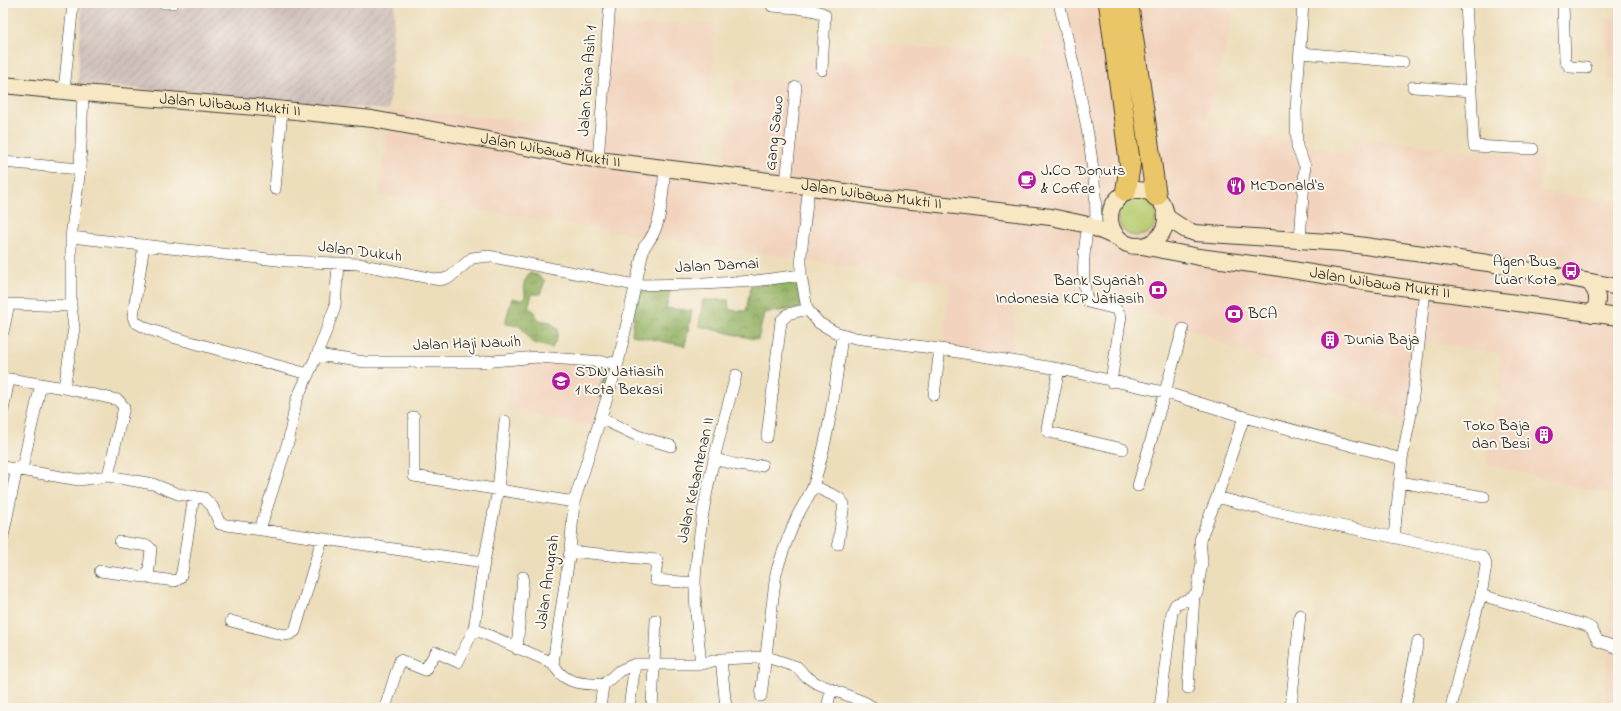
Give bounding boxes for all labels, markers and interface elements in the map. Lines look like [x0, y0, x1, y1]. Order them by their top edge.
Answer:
street label: Jalan Bina Asih 1 [572, 25, 604, 137]
street label: Jalan Wibawa Mukti II [159, 87, 302, 124]
street label: Gang Sawo [759, 94, 791, 172]
street label: Jalan Wibawa Mukti II [479, 127, 622, 175]
place label: J.CO Donuts & Coffee [1041, 159, 1125, 201]
cafe icon: J.CO Donuts & Coffee [1016, 169, 1038, 191]
street label: Jalan Wibawa Mukti II [799, 173, 943, 216]
place label: McDonald's [1250, 174, 1325, 198]
restaurant icon: McDonald's [1225, 175, 1247, 197]
street label: Jalan Dukuh [317, 235, 403, 269]
place label: Agen Bus Luar Kota [1493, 250, 1557, 292]
street label: Jalan Damai [674, 252, 760, 280]
bus stop icon: Agen Bus Luar Kota [1560, 260, 1582, 282]
street label: Jalan Wibawa Mukti II [1308, 261, 1452, 306]
place label: Bank Syariah Indonesia KCP Jatiasih [996, 269, 1144, 311]
bank icon: Bank Syariah Indonesia KCP Jatiasih [1147, 279, 1169, 301]
place label: BCA [1247, 302, 1278, 326]
bank icon: BCA [1223, 303, 1245, 325]
place label: Dunia Baja [1343, 328, 1420, 352]
building icon: Dunia Baja [1319, 329, 1341, 351]
street label: Jalan Haji Nawih [413, 330, 521, 358]
place label: SDN Jatiasih 1 Kota Bekasi [575, 360, 664, 402]
school or university icon: SDN Jatiasih 1 Kota Bekasi [550, 370, 572, 392]
place label: Toko Baja dan Besi [1463, 414, 1530, 456]
street label: Jalan Kebantenan II [671, 415, 721, 545]
building icon: Toko Baja dan Besi [1533, 424, 1555, 446]
street label: Jalan Anugrah [530, 533, 566, 631]

